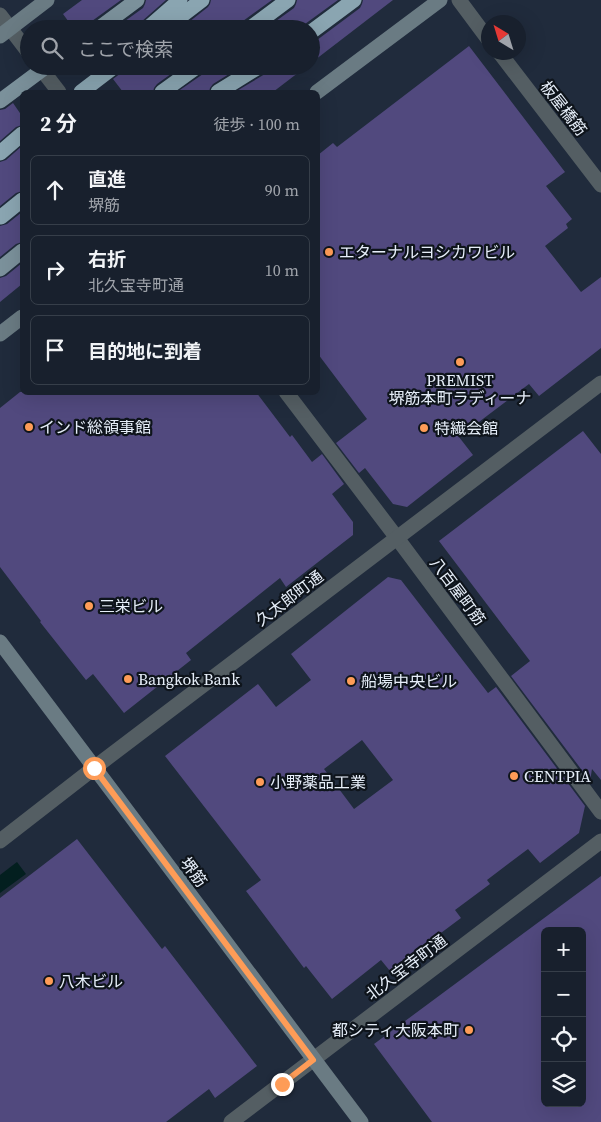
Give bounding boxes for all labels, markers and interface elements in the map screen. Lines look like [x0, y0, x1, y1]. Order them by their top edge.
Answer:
north arrow [481, 15, 526, 60]
search box [20, 20, 320, 75]
icon: search [38, 34, 66, 62]
text: ここで検索 [78, 36, 173, 62]
street label: 板屋橋筋 [536, 76, 592, 140]
text: 2 分 [40, 109, 77, 138]
text: 徒歩 · 100 m [214, 113, 300, 135]
text: 直進 [88, 166, 126, 192]
icon: ahead [41, 176, 69, 204]
text: 90 m [265, 179, 299, 201]
text: 堺筋 [88, 194, 120, 216]
place label: エターナルヨシカワビル [339, 241, 515, 263]
text: 右折 [88, 246, 126, 272]
marker: エターナルヨシカワビル [323, 246, 335, 258]
icon: right [41, 256, 69, 284]
text: 10 m [265, 259, 299, 281]
text: 北久宝寺町通 [88, 274, 184, 296]
icon: arrive [41, 336, 69, 364]
text: 目的地に到着 [88, 338, 202, 364]
marker: PREMIST 堺筋本町ラディーナ [454, 356, 466, 368]
place label: PREMIST 堺筋本町ラディーナ [389, 369, 531, 409]
place label: インド総領事館 [39, 416, 151, 438]
place label: 特繊会館 [434, 417, 498, 439]
marker: インド総領事館 [23, 421, 35, 433]
marker: 特繊会館 [418, 422, 430, 434]
street label: 八百屋町筋 [425, 552, 491, 630]
street label: 久太郎町通 [250, 565, 328, 631]
place label: 三栄ビル [99, 595, 163, 617]
marker: 三栄ビル [83, 600, 95, 612]
place label: Bangkok Bank [138, 668, 240, 690]
place label: 船場中央ビル [361, 670, 457, 692]
marker: Bangkok Bank [122, 673, 134, 685]
marker: 船場中央ビル [345, 675, 357, 687]
route start [83, 757, 106, 780]
place label: CENTPIA [524, 765, 591, 787]
marker: CENTPIA [508, 770, 520, 782]
place label: 小野薬品工業 [270, 771, 366, 793]
marker: 小野薬品工業 [254, 776, 266, 788]
street label: 堺筋 [176, 853, 212, 891]
map controls [541, 927, 586, 1107]
button: + [541, 927, 586, 972]
street label: 北久宝寺町通 [361, 929, 451, 1005]
place label: 八木ビル [59, 970, 123, 992]
button: − [541, 972, 586, 1017]
marker: 八木ビル [43, 975, 55, 987]
button: locate [541, 1017, 586, 1062]
place label: 都シティ大阪本町 [332, 1019, 459, 1041]
marker: 都シティ大阪本町 [463, 1024, 475, 1036]
button: layers [541, 1062, 586, 1107]
route end [271, 1073, 294, 1096]

